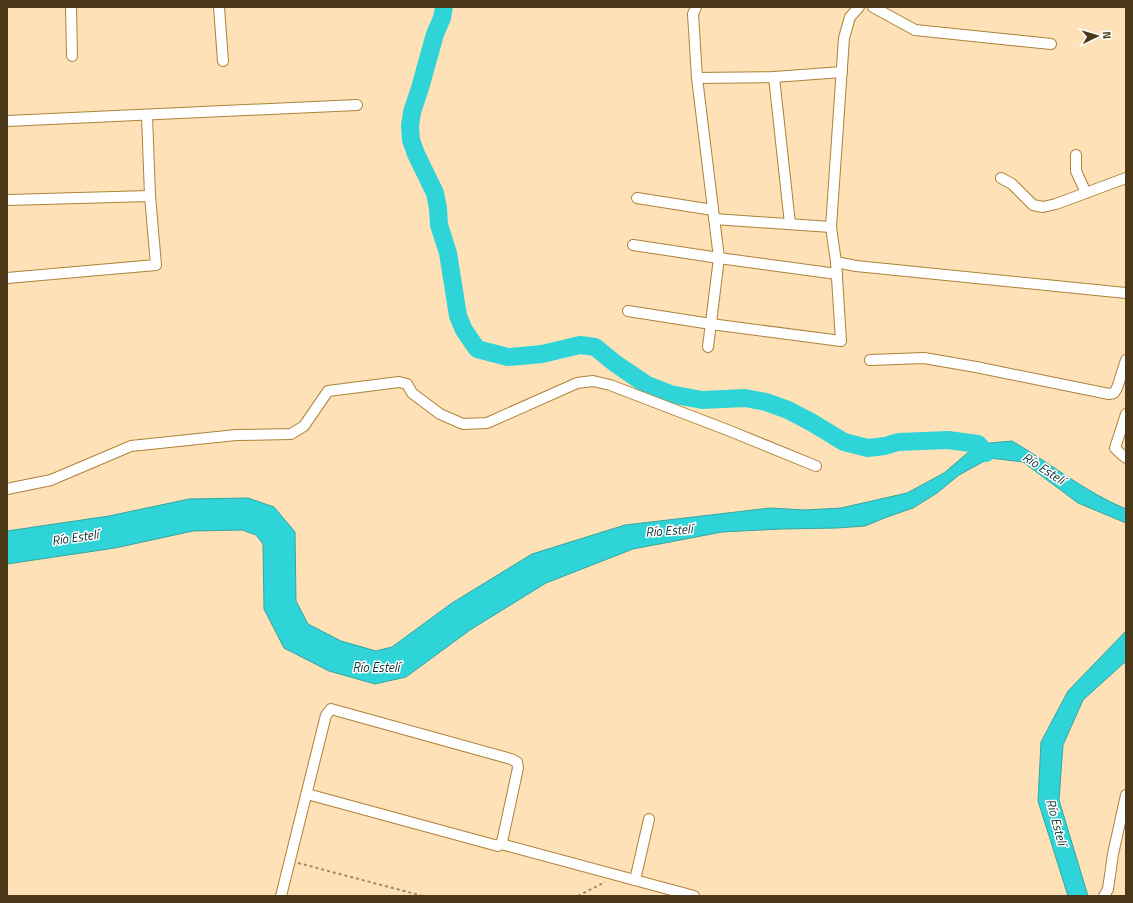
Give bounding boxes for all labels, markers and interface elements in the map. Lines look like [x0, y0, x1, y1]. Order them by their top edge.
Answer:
north arrow [1077, 16, 1117, 56]
text: N [1099, 31, 1115, 40]
water label: Río Estelí [1019, 447, 1072, 491]
water label: Río Estelí [645, 518, 696, 542]
water label: Río Estelí [50, 523, 103, 550]
water label: Río Estelí [352, 657, 403, 677]
water label: Río Estelí [1041, 797, 1074, 851]

